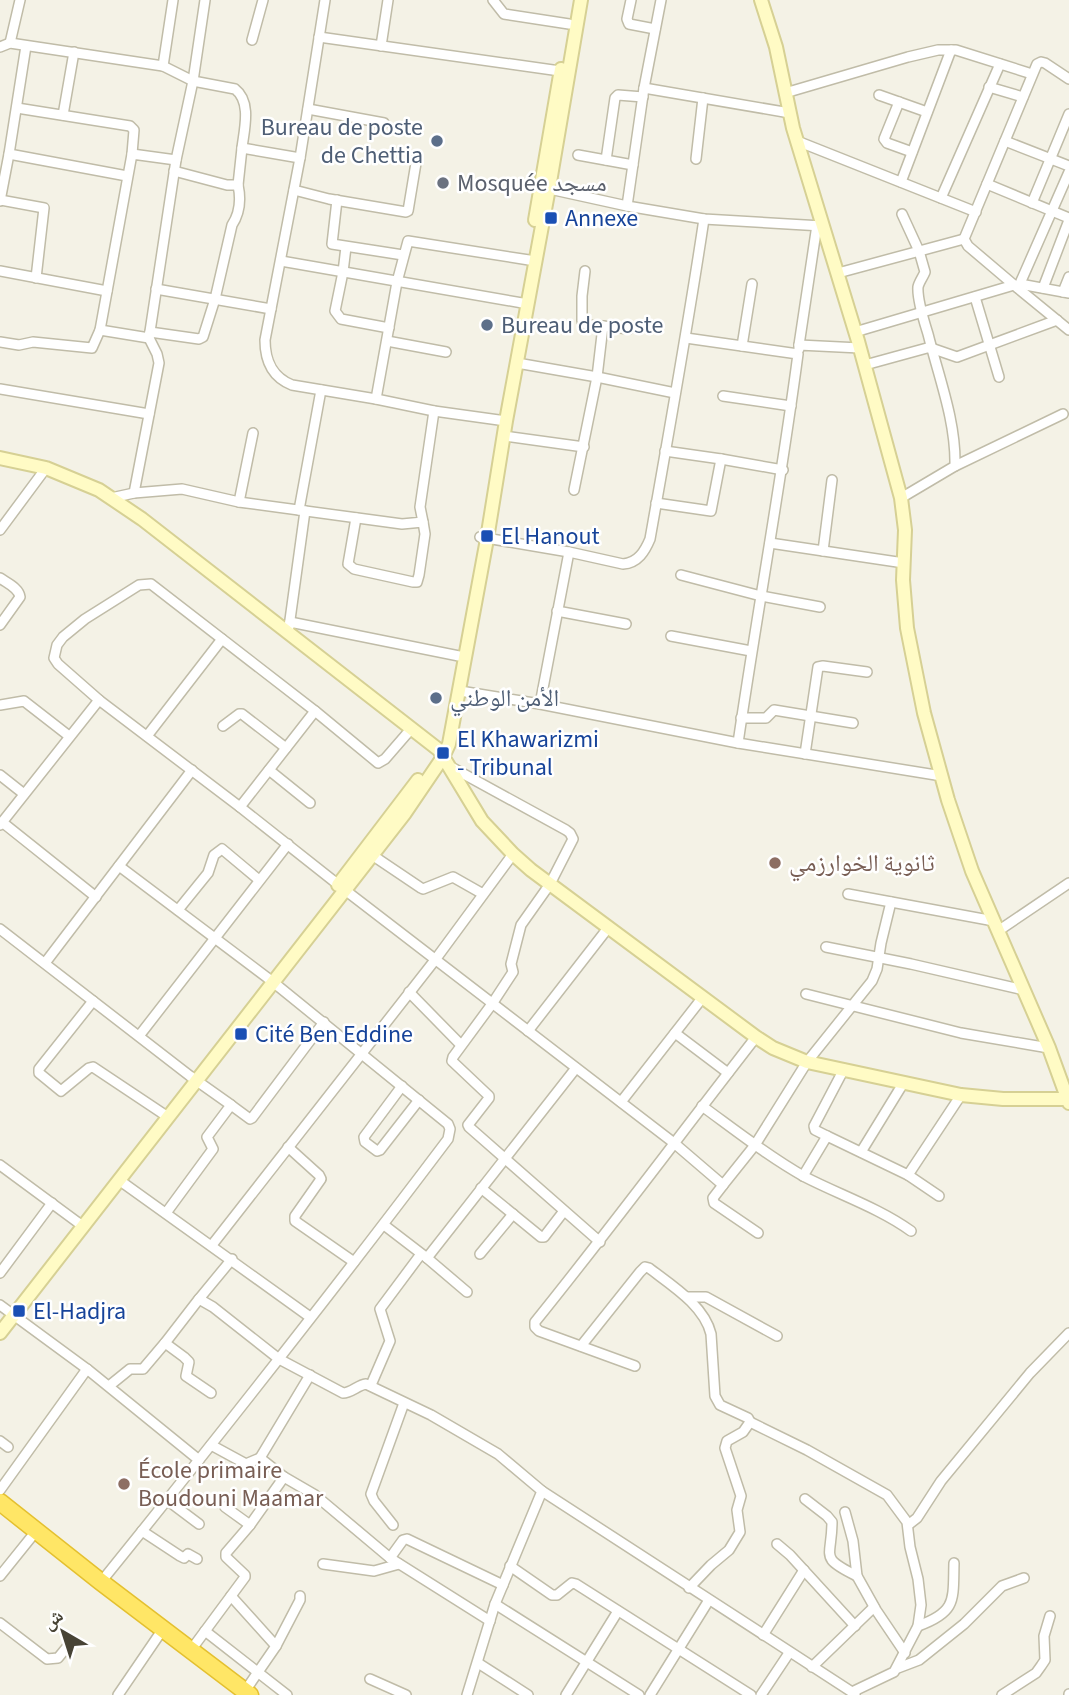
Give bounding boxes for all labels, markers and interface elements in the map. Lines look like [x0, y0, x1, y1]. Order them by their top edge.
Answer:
place label: Bureau de poste de Chettia [261, 110, 423, 173]
marker: Bureau de poste de Chettia [429, 133, 445, 149]
place label: Mosquée مسجد [457, 166, 607, 201]
marker: Mosquée مسجد [435, 175, 451, 191]
place label: Annexe [565, 201, 638, 236]
marker: Annexe [543, 210, 559, 226]
place label: Bureau de poste [501, 308, 663, 343]
marker: Bureau de poste [479, 317, 495, 333]
place label: El Hanout [501, 519, 600, 554]
marker: El Hanout [479, 528, 495, 544]
place label: الأمن الوطني [450, 681, 559, 717]
marker: الأمن الوطني [428, 690, 444, 706]
place label: El Khawarizmi - Tribunal [457, 722, 599, 785]
marker: El Khawarizmi - Tribunal [435, 745, 451, 761]
place label: ثانوية الخوارزمي [789, 846, 935, 882]
marker: ثانوية الخوارزمي [767, 855, 783, 871]
place label: Cité Ben Eddine [255, 1017, 413, 1052]
marker: Cité Ben Eddine [233, 1026, 249, 1042]
place label: El-Hadjra [33, 1294, 126, 1329]
marker: El-Hadjra [11, 1303, 27, 1319]
place label: École primaire Boudouni Maamar [138, 1453, 324, 1516]
marker: École primaire Boudouni Maamar [116, 1476, 132, 1492]
north arrow [28, 1597, 98, 1667]
text: ش [37, 1603, 70, 1637]

